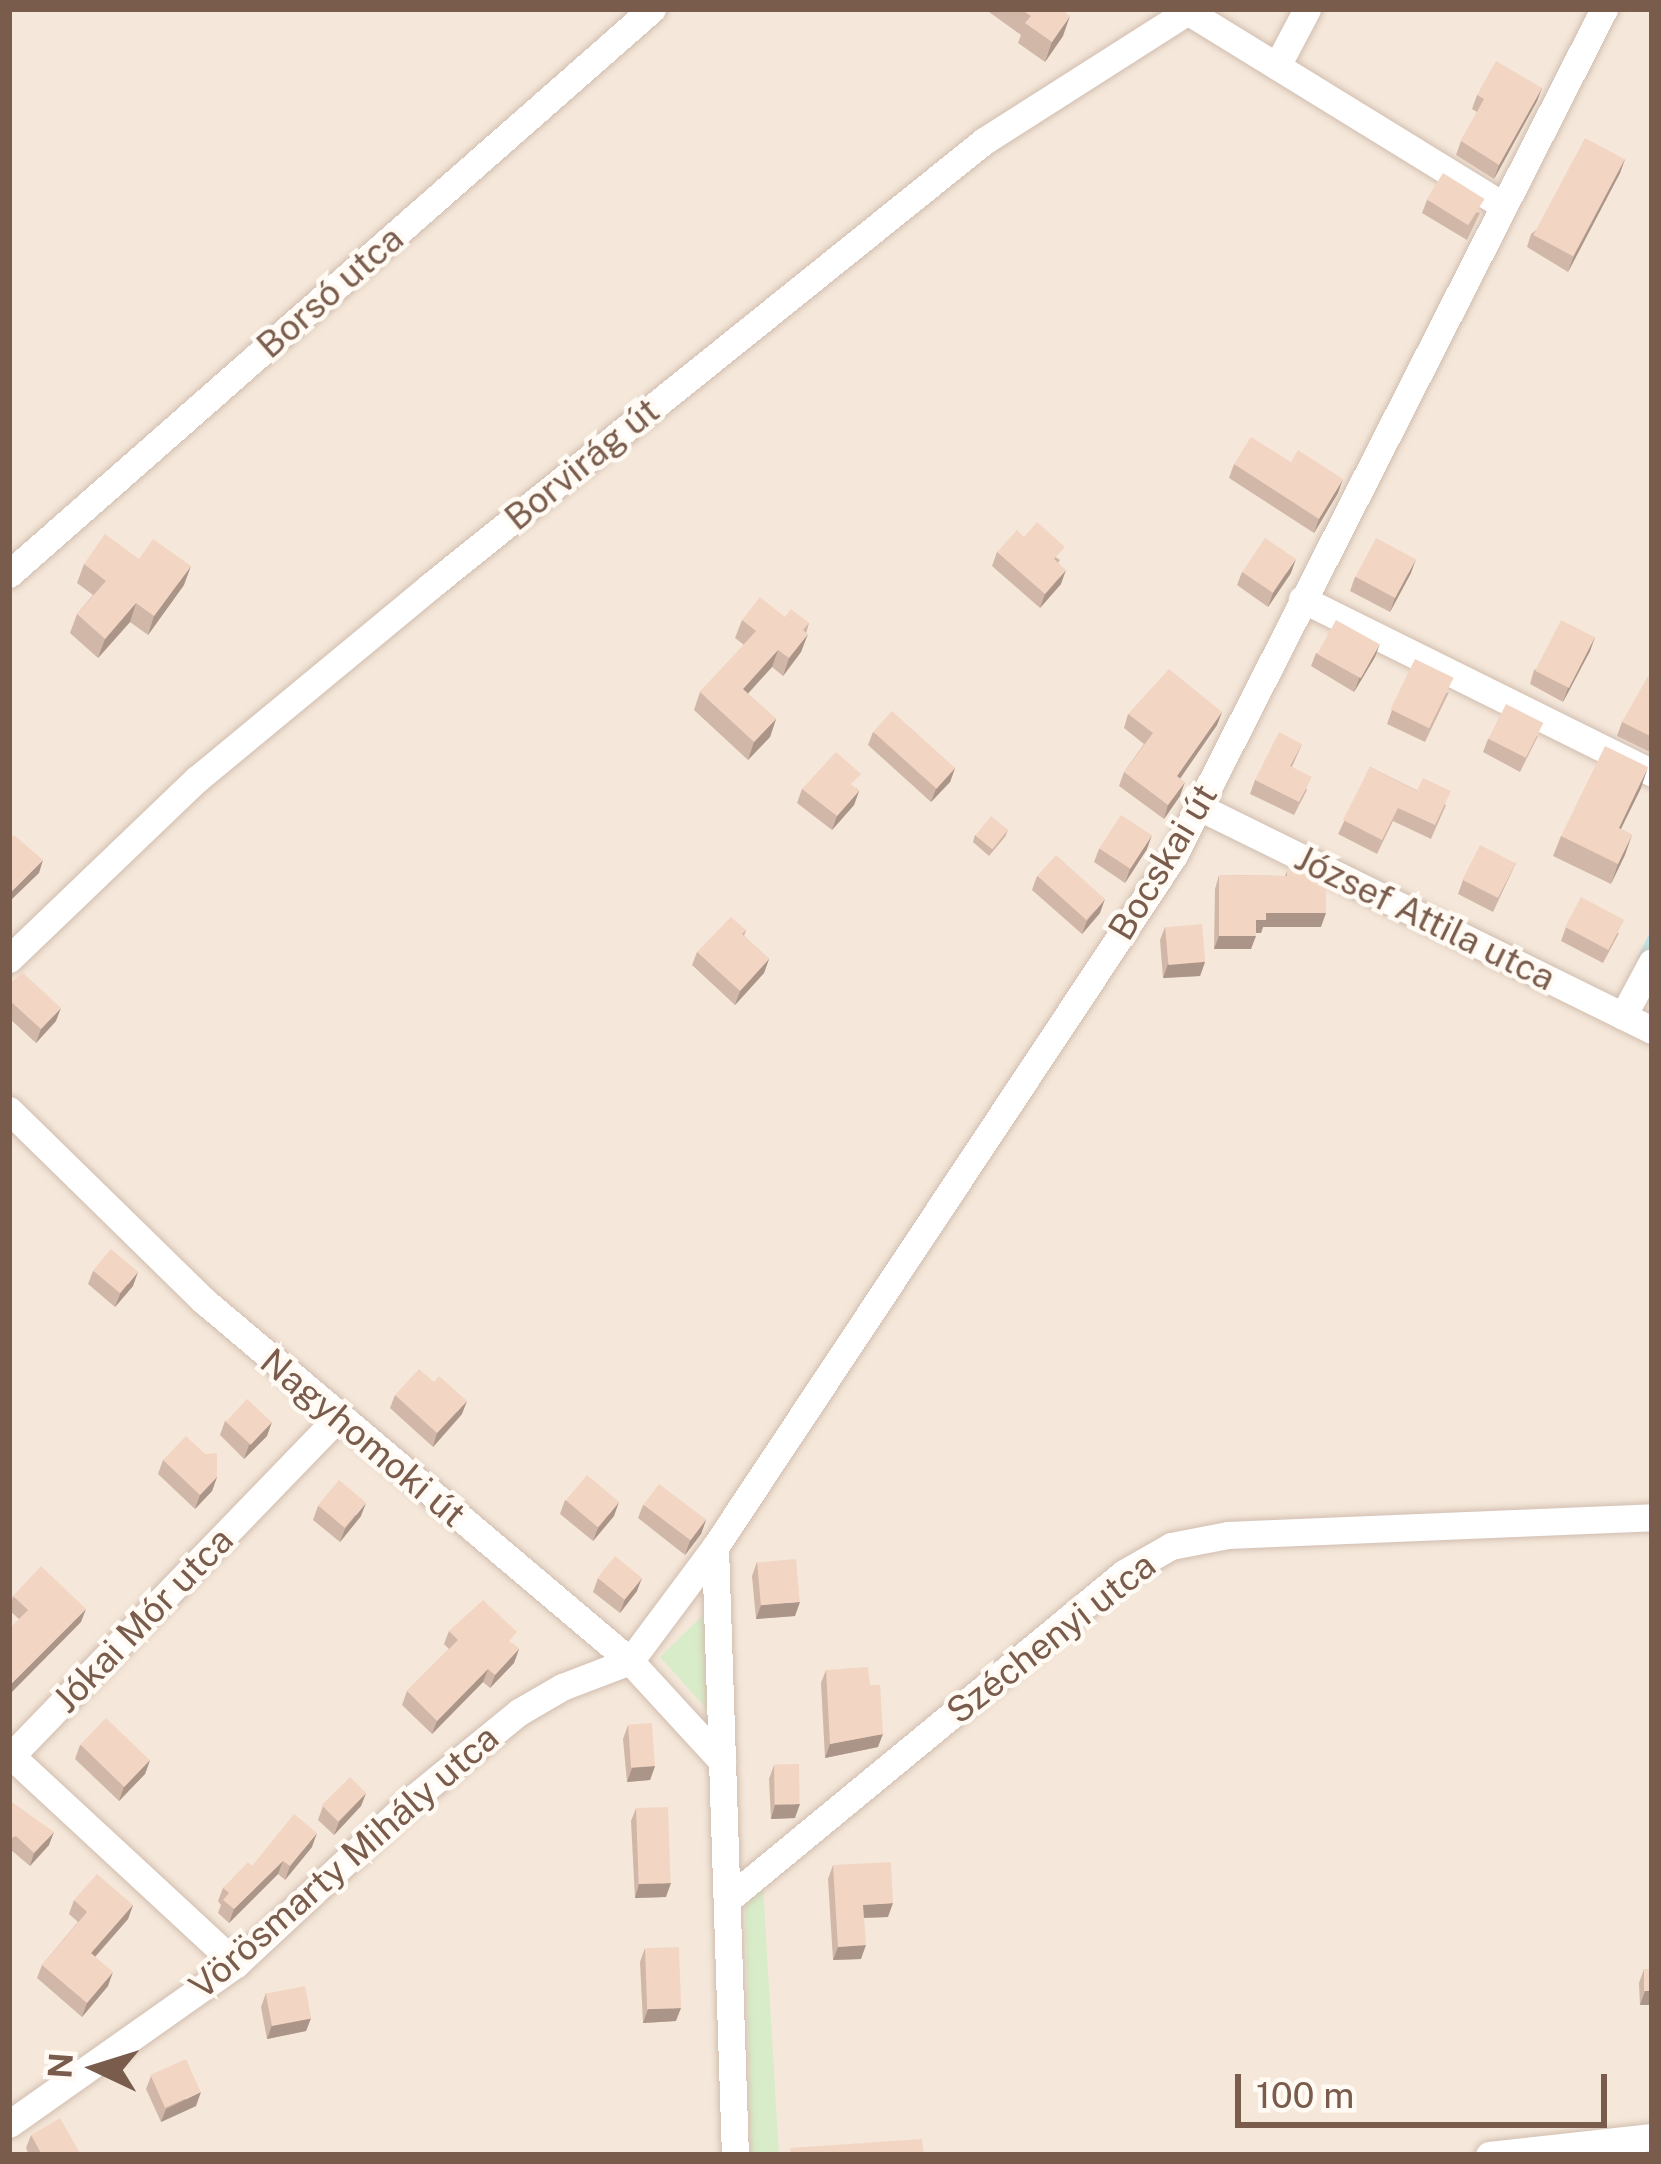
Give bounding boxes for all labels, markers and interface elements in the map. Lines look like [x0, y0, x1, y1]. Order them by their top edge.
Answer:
street label: Borsó utca [248, 217, 412, 367]
street label: Borvirág út [496, 389, 668, 539]
street label: Bocskai út [1100, 776, 1226, 948]
street label: József Attila utca [1288, 836, 1562, 1000]
street label: Nagyhomoki út [252, 1340, 474, 1536]
street label: Jókai Mór utca [44, 1519, 242, 1721]
street label: Széchenyi utca [938, 1543, 1164, 1733]
street label: Vörösmarty Mihály utca [181, 1716, 507, 2008]
north arrow [36, 2008, 156, 2128]
scale bar [1241, 2050, 1613, 2124]
text: N [40, 2051, 80, 2080]
text: 100 m [1256, 2074, 1354, 2116]

